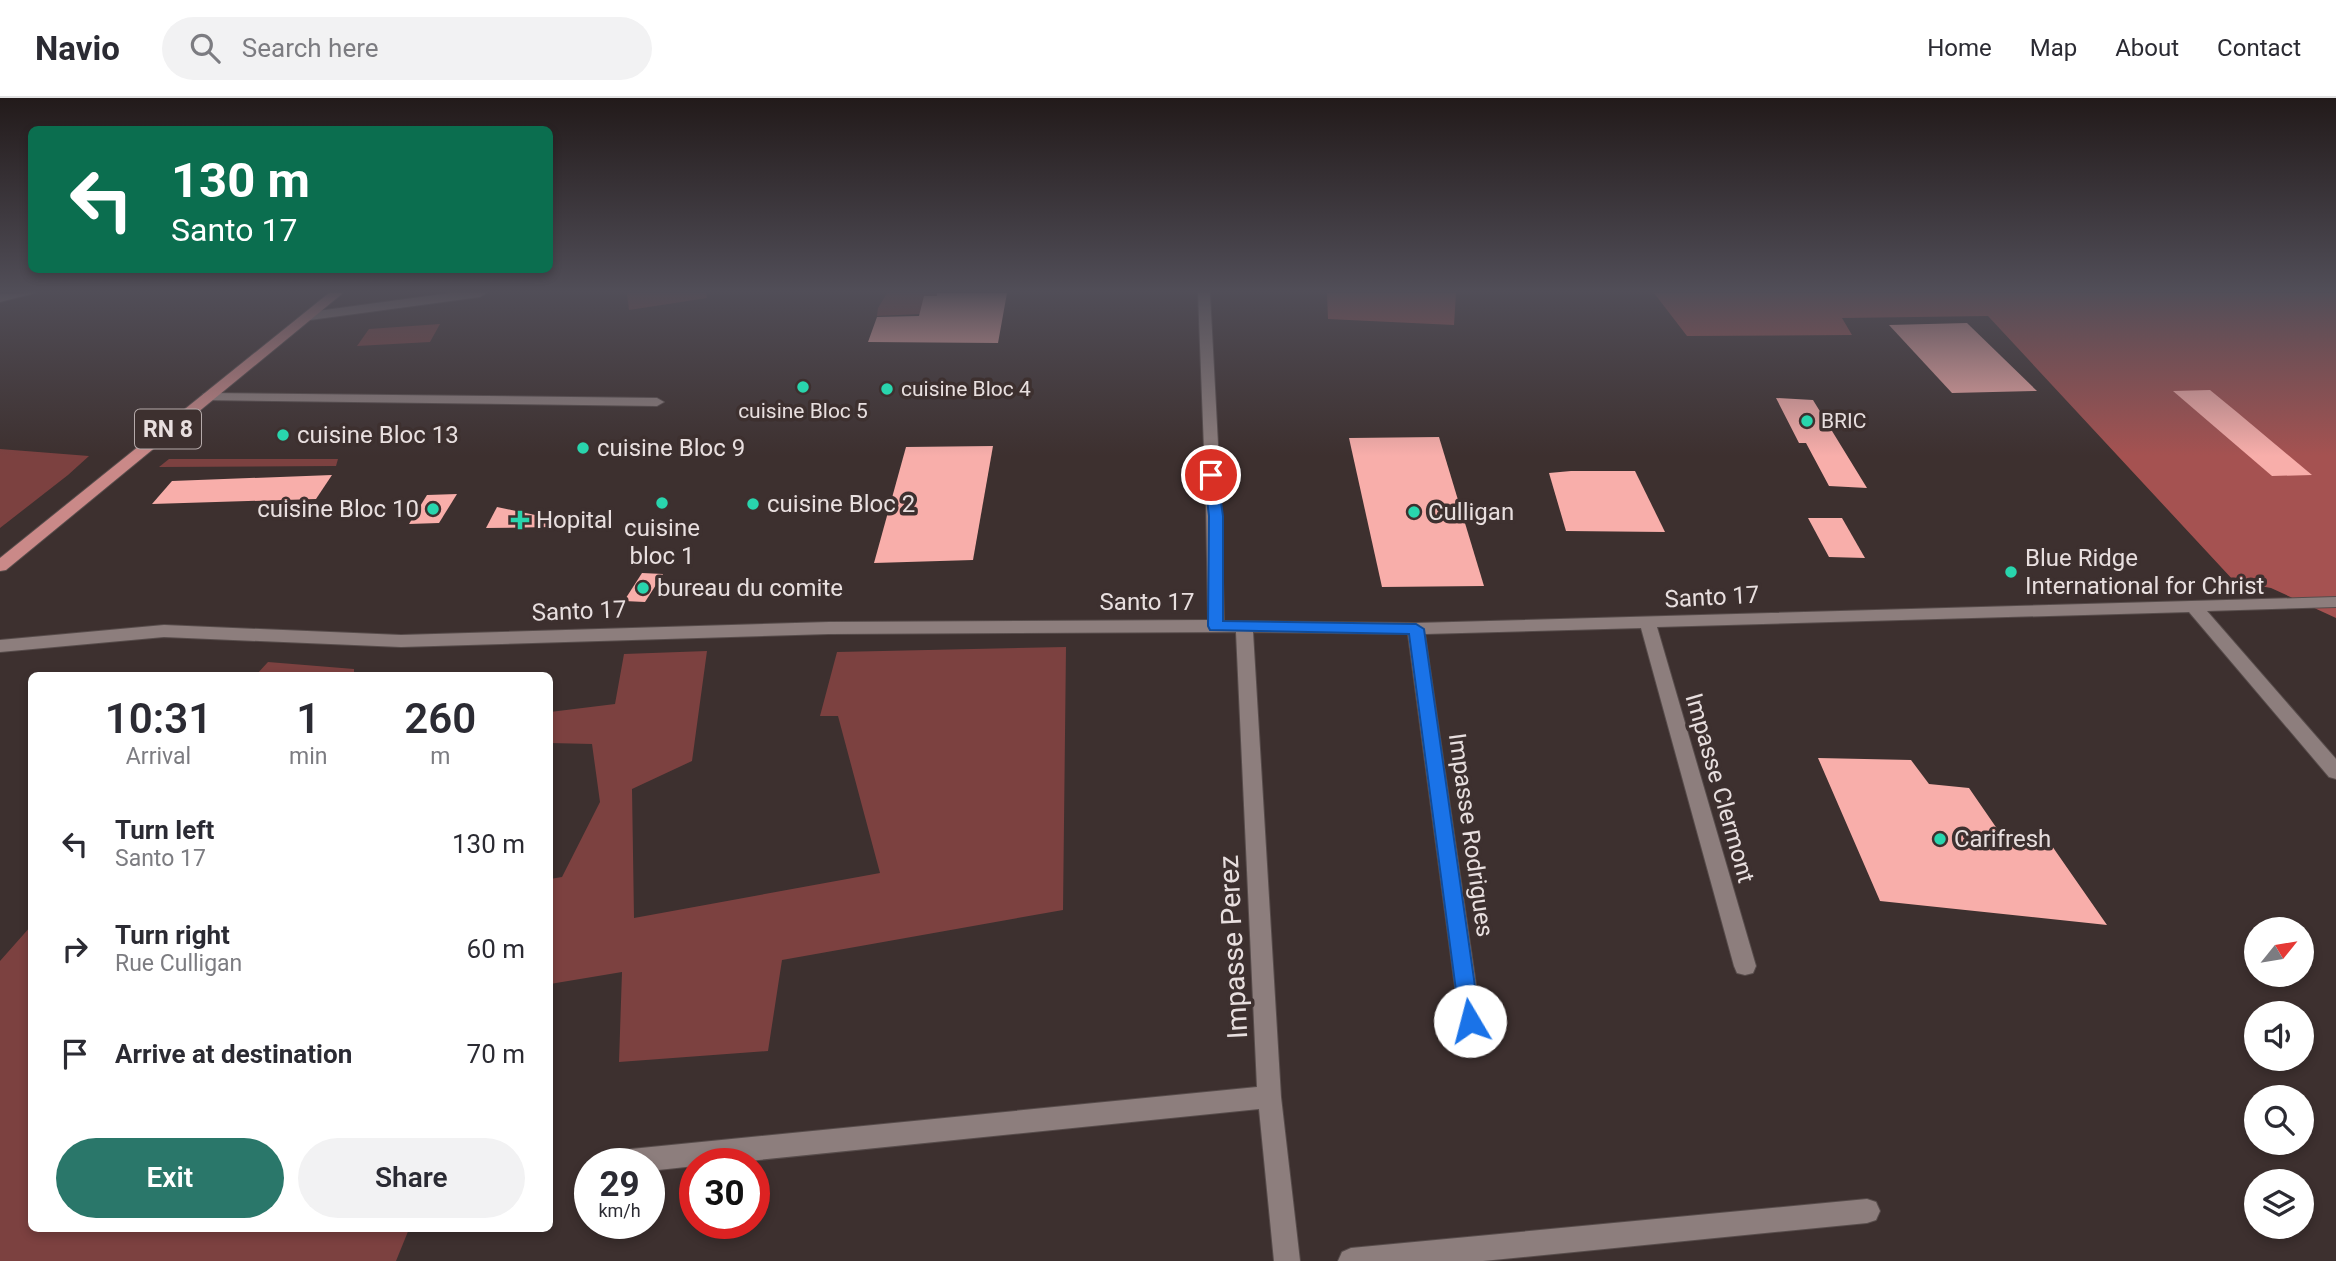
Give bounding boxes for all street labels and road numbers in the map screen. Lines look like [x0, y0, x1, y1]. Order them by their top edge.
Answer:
road number: RN 8 [135, 410, 201, 448]
street label: Santo 17 [1664, 581, 1760, 613]
street label: Santo 17 [1100, 588, 1194, 616]
street label: Santo 17 [531, 595, 627, 627]
street label: Impasse Clermont [1680, 690, 1760, 886]
street label: Impasse Rodrigues [1443, 731, 1499, 939]
street label: Impasse Perez [1212, 854, 1254, 1040]

